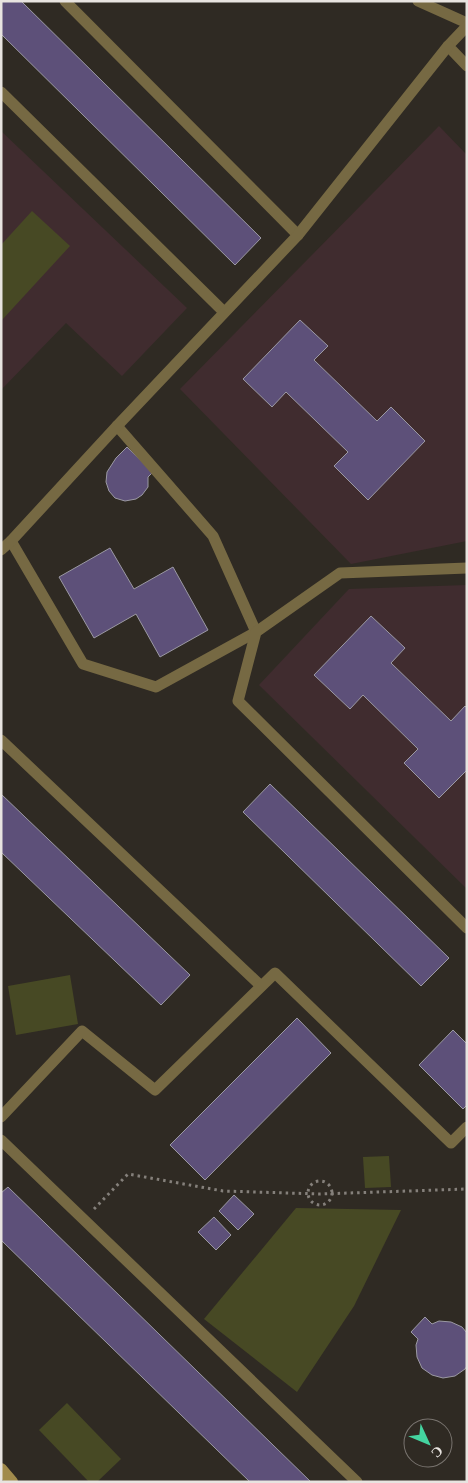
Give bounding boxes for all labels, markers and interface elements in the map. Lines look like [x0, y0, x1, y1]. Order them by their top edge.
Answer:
north arrow [403, 1418, 453, 1468]
text: С [428, 1443, 446, 1461]

